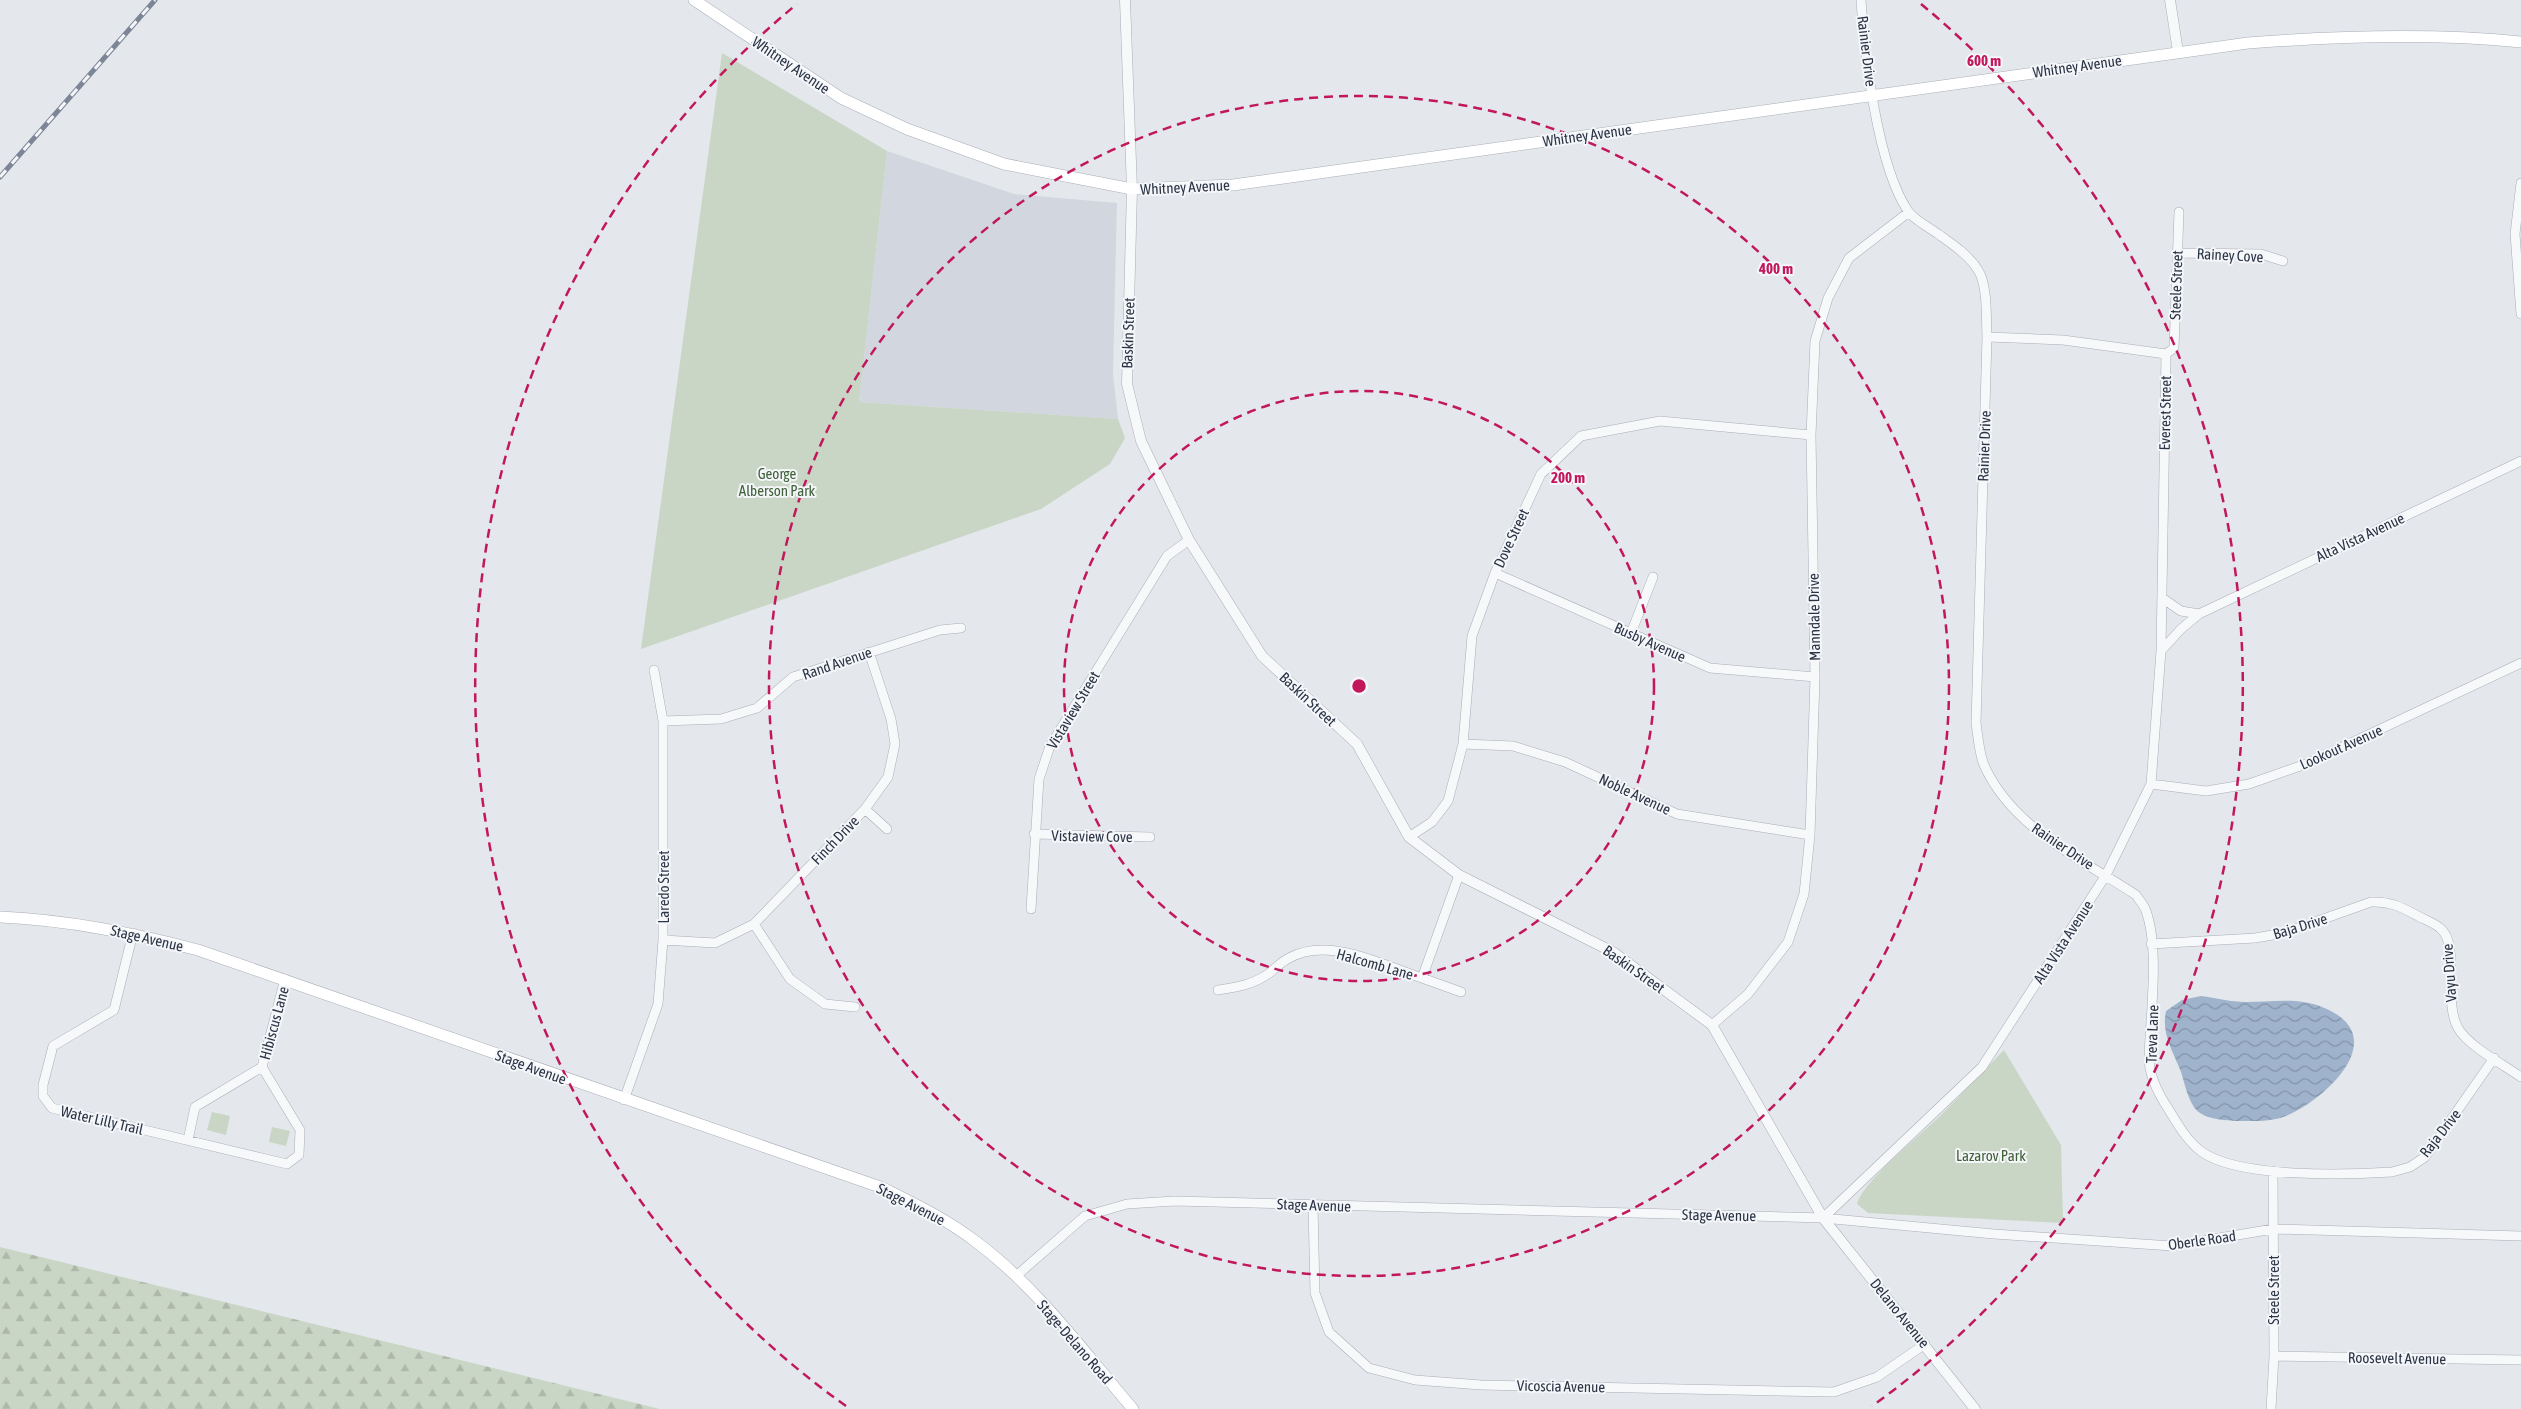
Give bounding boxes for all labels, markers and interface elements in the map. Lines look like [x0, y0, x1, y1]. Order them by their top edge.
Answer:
street label: Rainier Drive [1854, 15, 1880, 87]
street label: Whitney Avenue [749, 33, 833, 97]
street label: Whitney Avenue [2031, 51, 2123, 81]
text: 600 m [1967, 52, 2001, 69]
street label: Whitney Avenue [1541, 120, 1633, 150]
street label: Whitney Avenue [1140, 176, 1230, 198]
street label: Rainey Cove [2196, 245, 2264, 265]
street label: Steele Street [2166, 250, 2186, 320]
text: 400 m [1758, 260, 1793, 277]
street label: Baskin Street [1118, 297, 1138, 369]
street label: Everest Street [2156, 375, 2174, 451]
street label: Rainier Drive [1974, 410, 1994, 482]
park label: George Alberson Park [739, 465, 816, 499]
text: 200 m [1551, 469, 1585, 486]
street label: Dove Street [1490, 506, 1532, 570]
street label: Alta Vista Avenue [2313, 509, 2407, 565]
street label: Manndale Drive [1805, 573, 1823, 661]
street label: Busby Avenue [1612, 619, 1689, 665]
street label: Rand Avenue [800, 643, 874, 683]
street label: Vistaview Street [1043, 668, 1103, 752]
street label: Baskin Street [1276, 668, 1340, 730]
centre of rings [1350, 677, 1368, 695]
street label: Lookout Avenue [2297, 721, 2385, 773]
street label: Noble Avenue [1596, 770, 1674, 818]
street label: Finch Drive [808, 812, 862, 868]
street label: Rainier Drive [2029, 819, 2097, 873]
street label: Vistaview Cove [1051, 827, 1133, 845]
street label: Laredo Street [655, 850, 672, 924]
street label: Alta Vista Avenue [2030, 897, 2096, 987]
street label: Baja Drive [2271, 910, 2329, 942]
street label: Stage Avenue [109, 921, 185, 955]
street label: Baskin Street [1600, 942, 1668, 996]
street label: Vayu Drive [2438, 943, 2460, 1003]
street label: Halcomb Lane [1335, 945, 1415, 983]
street label: Hibiscus Lane [256, 984, 292, 1061]
street label: Treva Lane [2142, 1004, 2162, 1064]
street label: Stage Avenue [493, 1046, 569, 1088]
street label: Water Lilly Trail [59, 1102, 145, 1138]
street label: Raja Drive [2416, 1106, 2464, 1160]
park label: Lazarov Park [1956, 1147, 2026, 1164]
street label: Stage Avenue [874, 1180, 948, 1228]
street label: Stage Avenue [1277, 1195, 1352, 1215]
street label: Stage Avenue [1682, 1206, 1756, 1224]
street label: Oberle Road [2167, 1227, 2237, 1253]
street label: Steele Street [2265, 1255, 2282, 1325]
street label: Delano Avenue [1867, 1275, 1933, 1351]
street label: Stage-Delano Road [1034, 1297, 1116, 1387]
street label: Roosevelt Avenue [2348, 1349, 2446, 1367]
street label: Vicoscia Avenue [1517, 1377, 1605, 1395]

